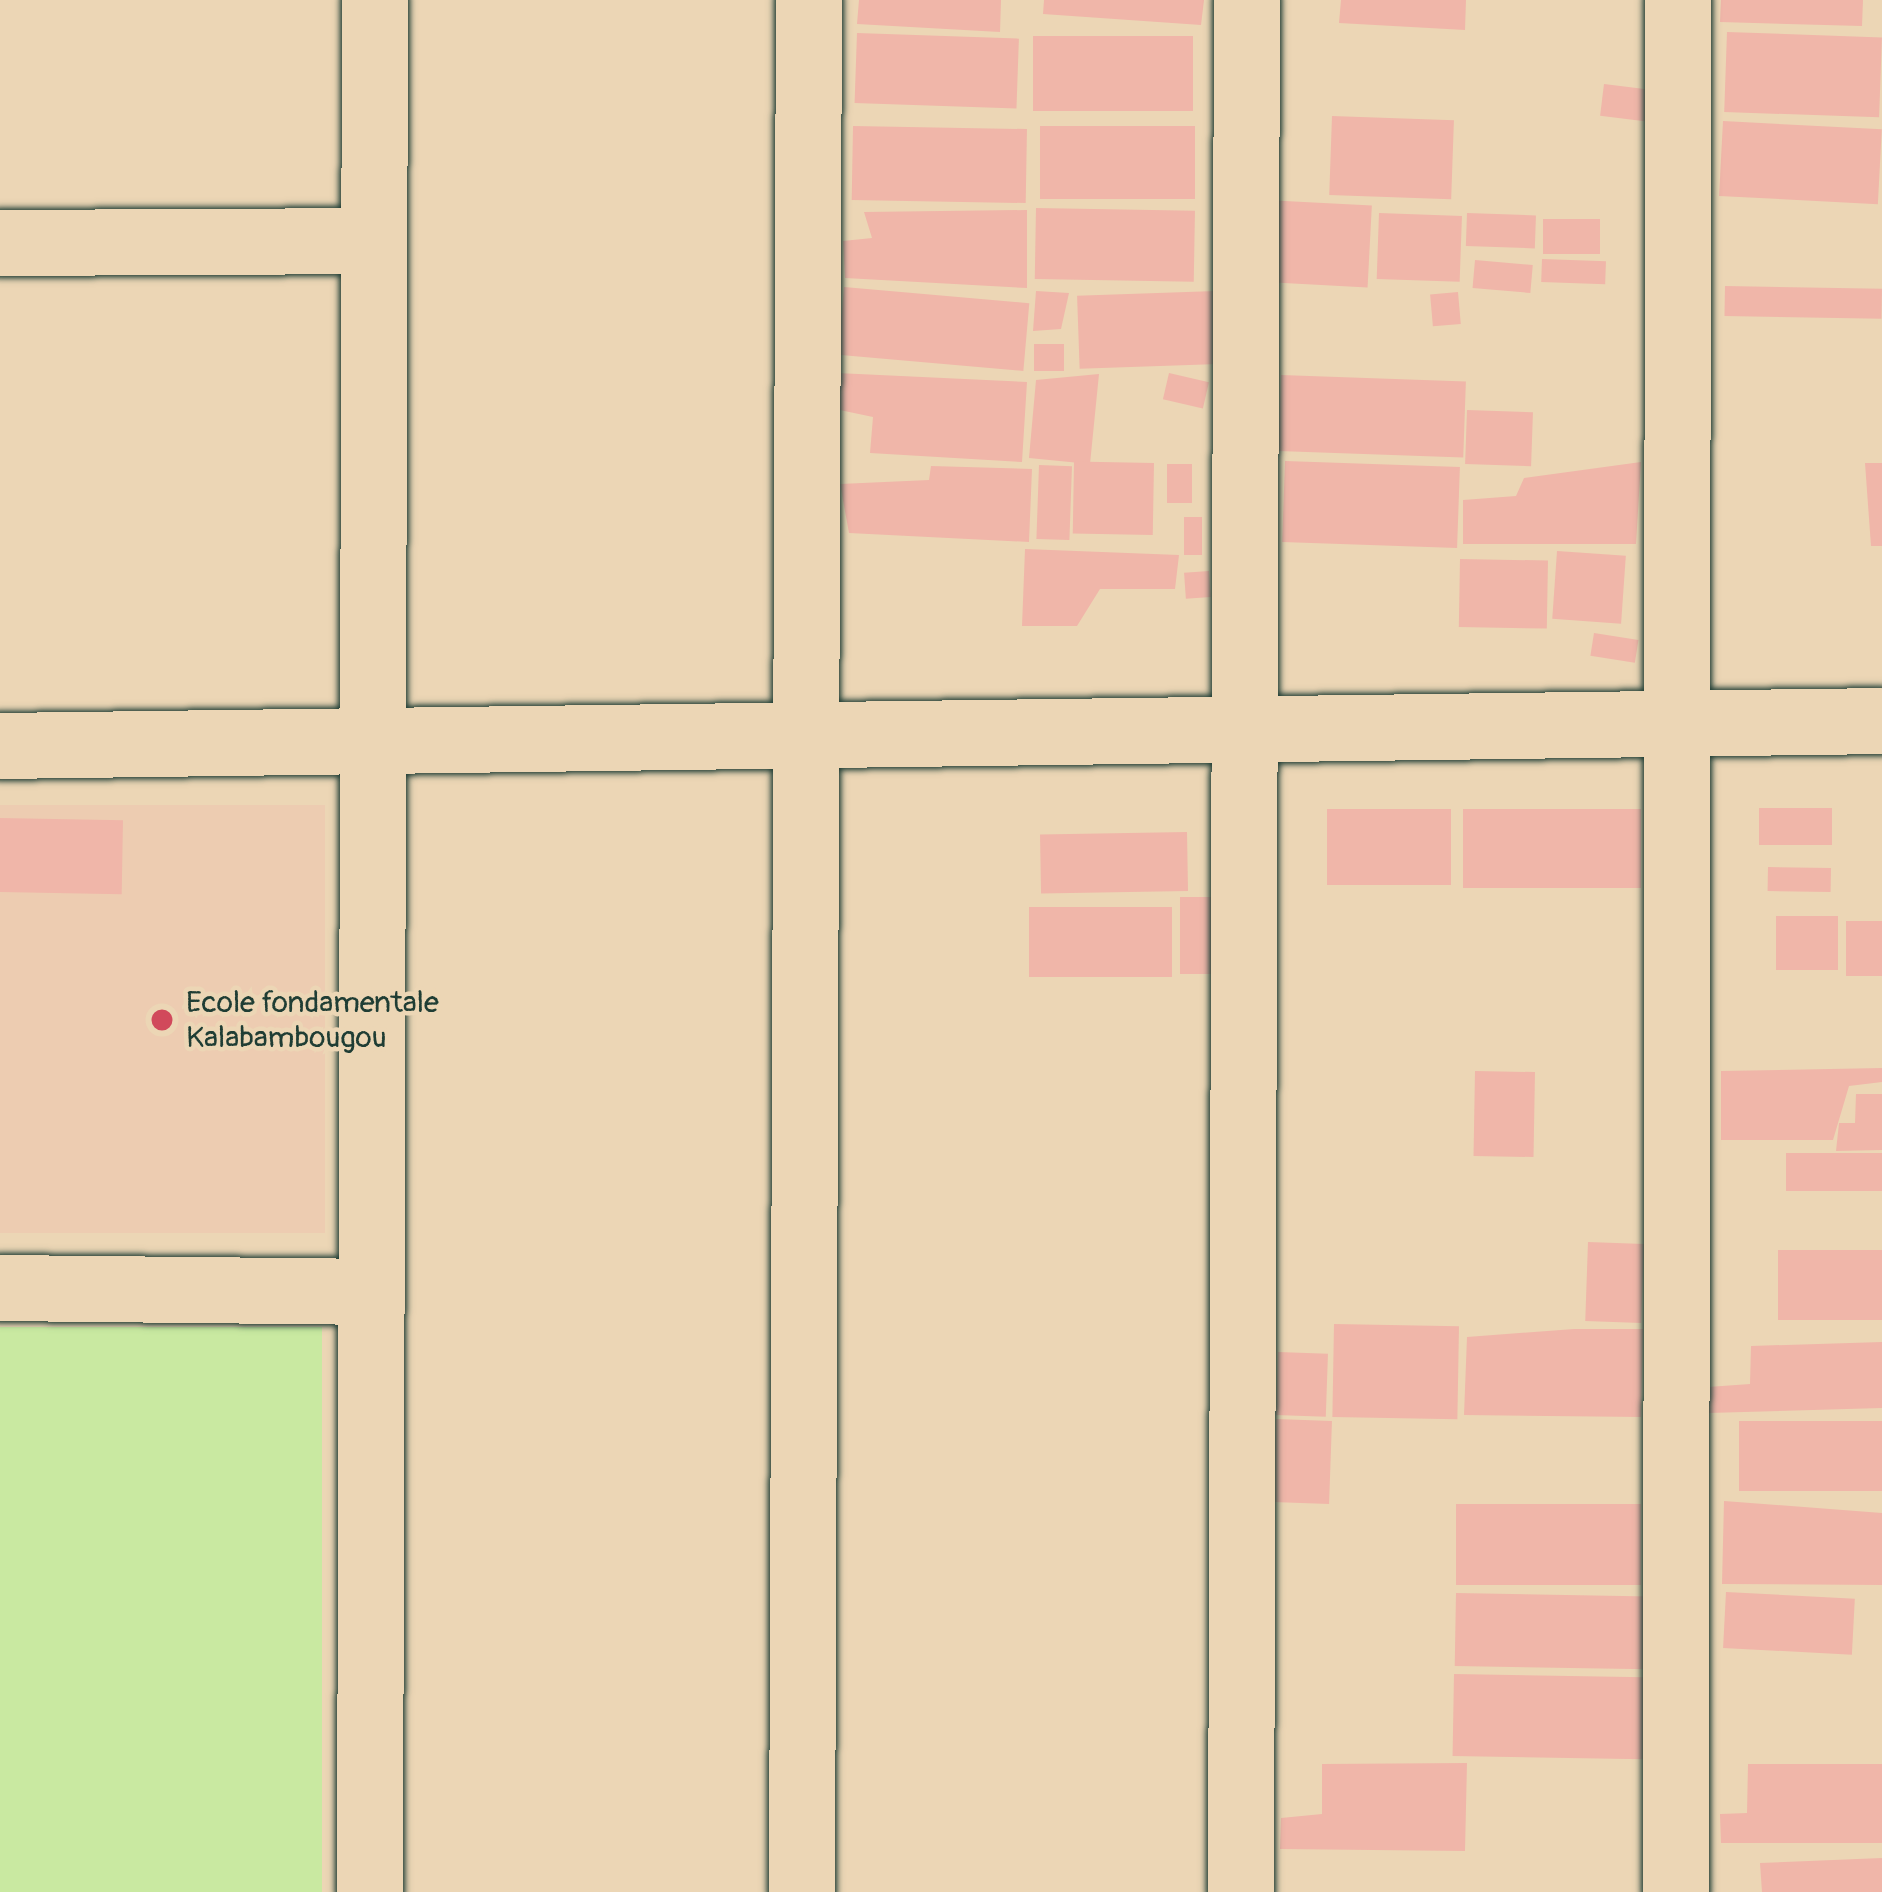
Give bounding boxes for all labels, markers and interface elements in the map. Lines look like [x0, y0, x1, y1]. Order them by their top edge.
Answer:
place label: Ecole fondamentale Kalabambougou [186, 985, 439, 1056]
marker: Ecole fondamentale Kalabambougou [149, 1007, 175, 1033]

